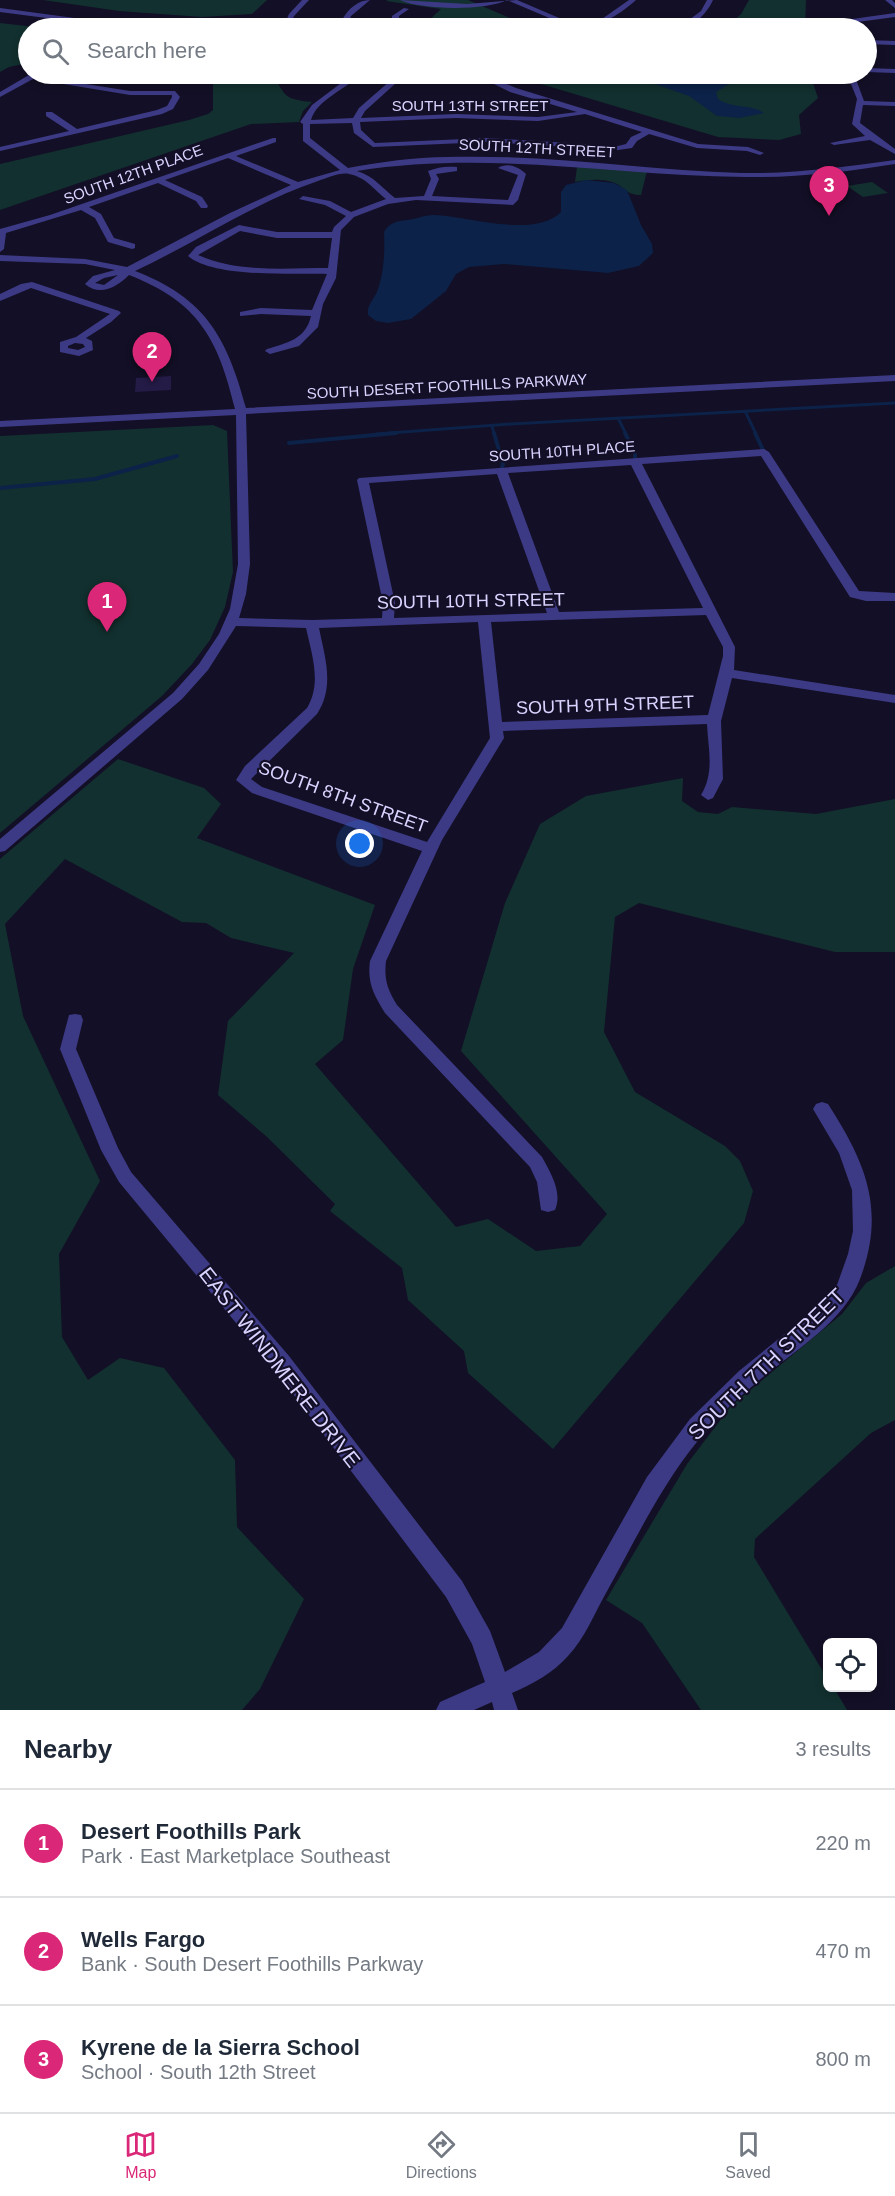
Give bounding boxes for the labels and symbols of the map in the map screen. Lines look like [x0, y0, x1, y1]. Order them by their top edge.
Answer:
street label: SOUTH 13TH STREET [392, 97, 548, 114]
street label: SOUTH 12TH STREET [458, 135, 616, 161]
street label: SOUTH 12TH PLACE [61, 141, 205, 207]
pin: 3 [810, 166, 848, 216]
pin: 2 [132, 332, 172, 382]
street label: SOUTH DESERT FOOTHILLS PARKWAY [306, 370, 588, 402]
street label: SOUTH 10TH PLACE [488, 437, 636, 465]
pin: 1 [88, 582, 126, 632]
street label: SOUTH 10TH STREET [377, 589, 565, 613]
street label: SOUTH 9TH STREET [516, 692, 694, 718]
street label: SOUTH 8TH STREET [256, 757, 430, 837]
your location [345, 829, 374, 858]
street label: EAST WINDMERE DRIVE [195, 1263, 365, 1471]
street label: SOUTH 7TH STREET [683, 1283, 849, 1444]

